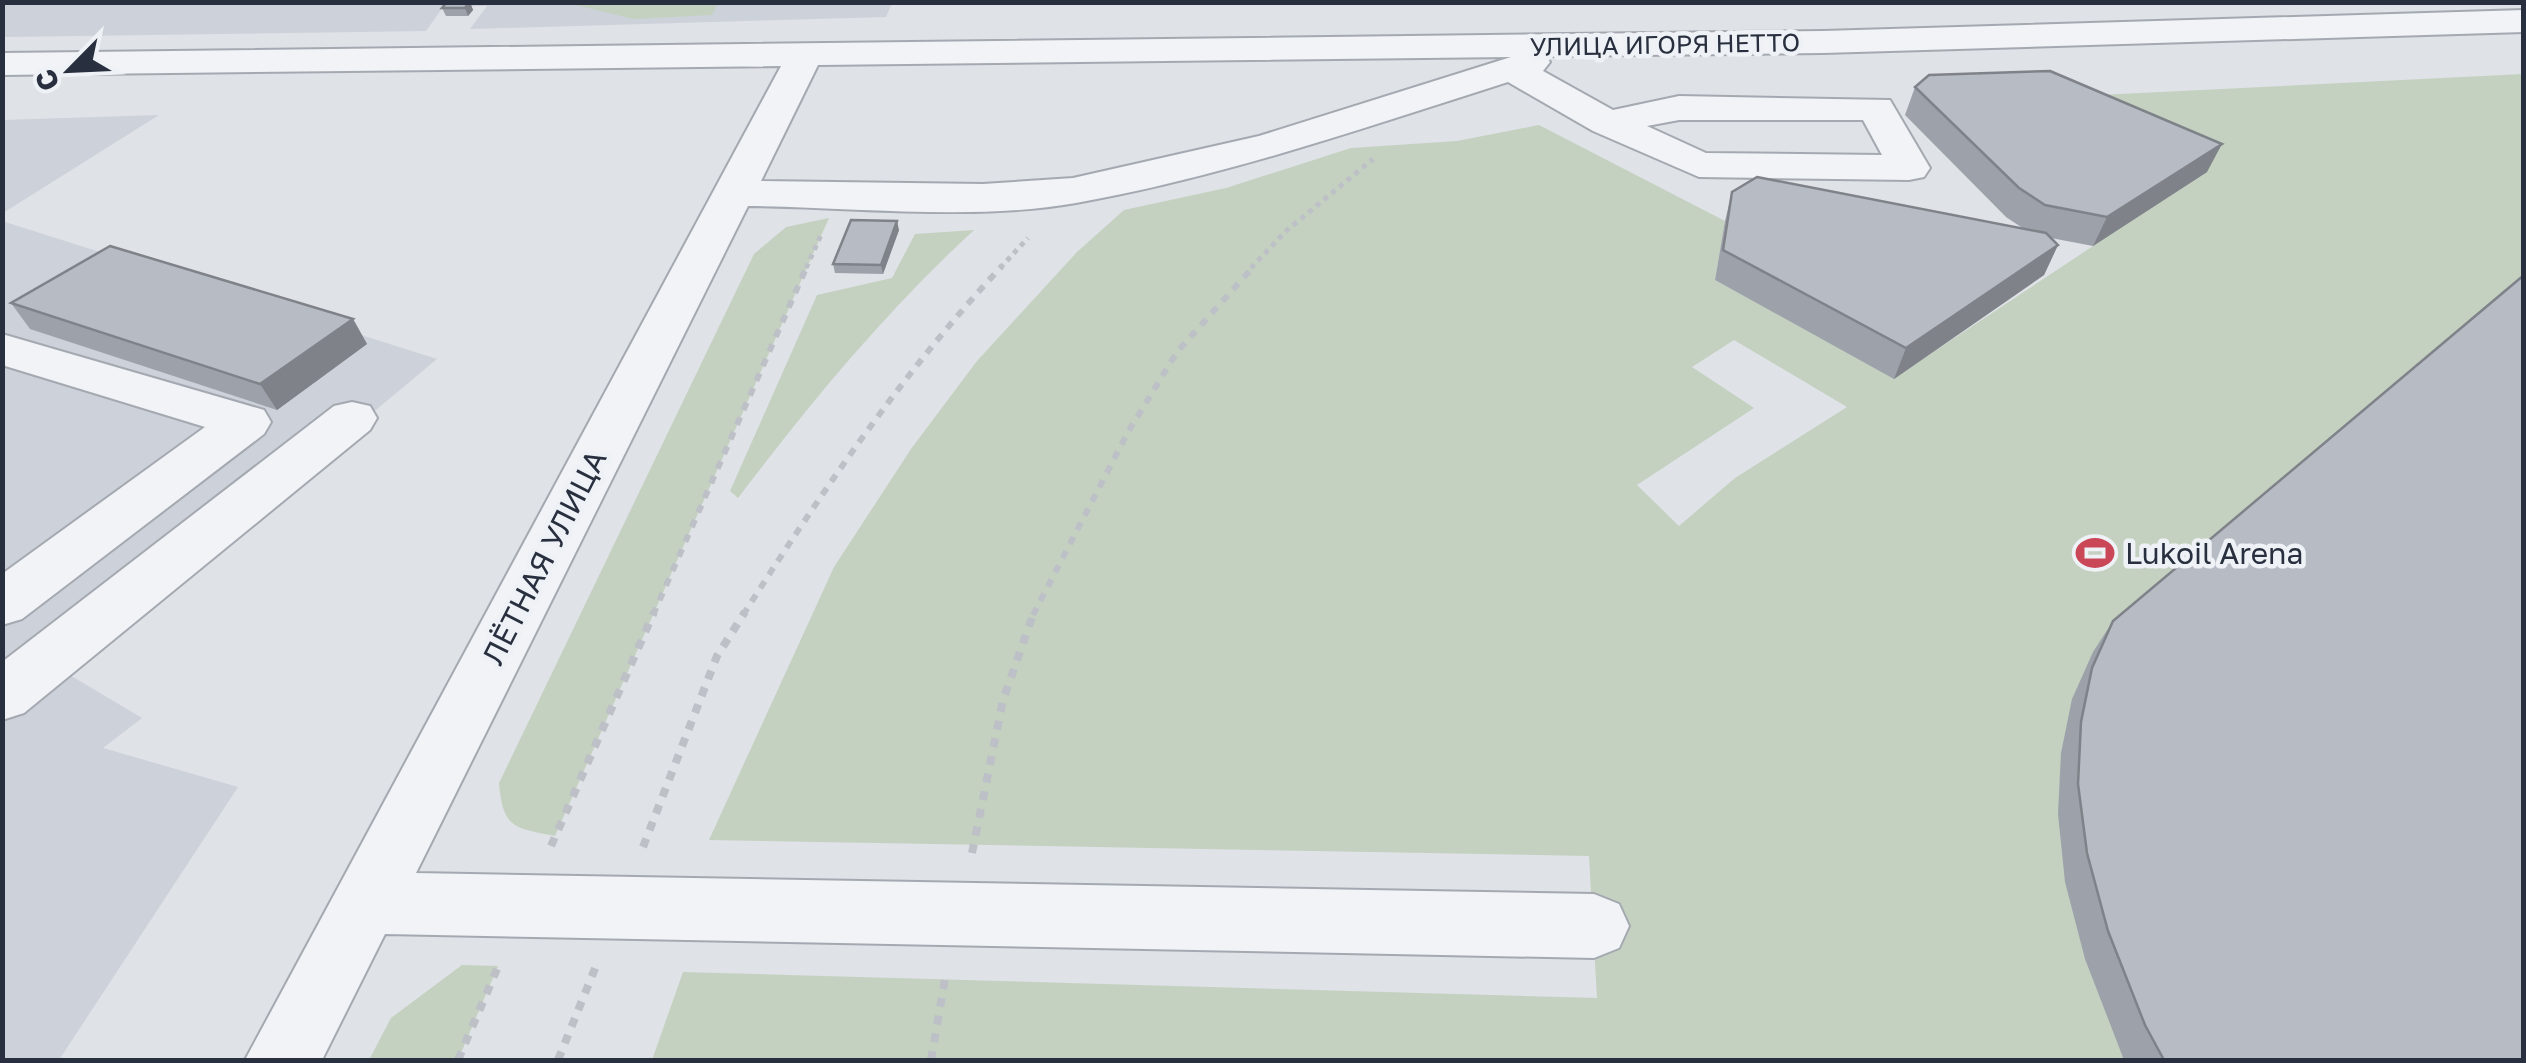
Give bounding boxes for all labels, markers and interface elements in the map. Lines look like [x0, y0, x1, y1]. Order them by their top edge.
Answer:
north arrow [20, 20, 120, 120]
street label: УЛИЦА ИГОРЯ НЕТТО [1530, 26, 1800, 62]
text: С [28, 65, 66, 96]
street label: ЛЁТНАЯ УЛИЦА [474, 444, 614, 670]
sports icon: Lukoil Arena [2074, 532, 2116, 574]
place label: Lukoil Arena [2125, 535, 2303, 571]

